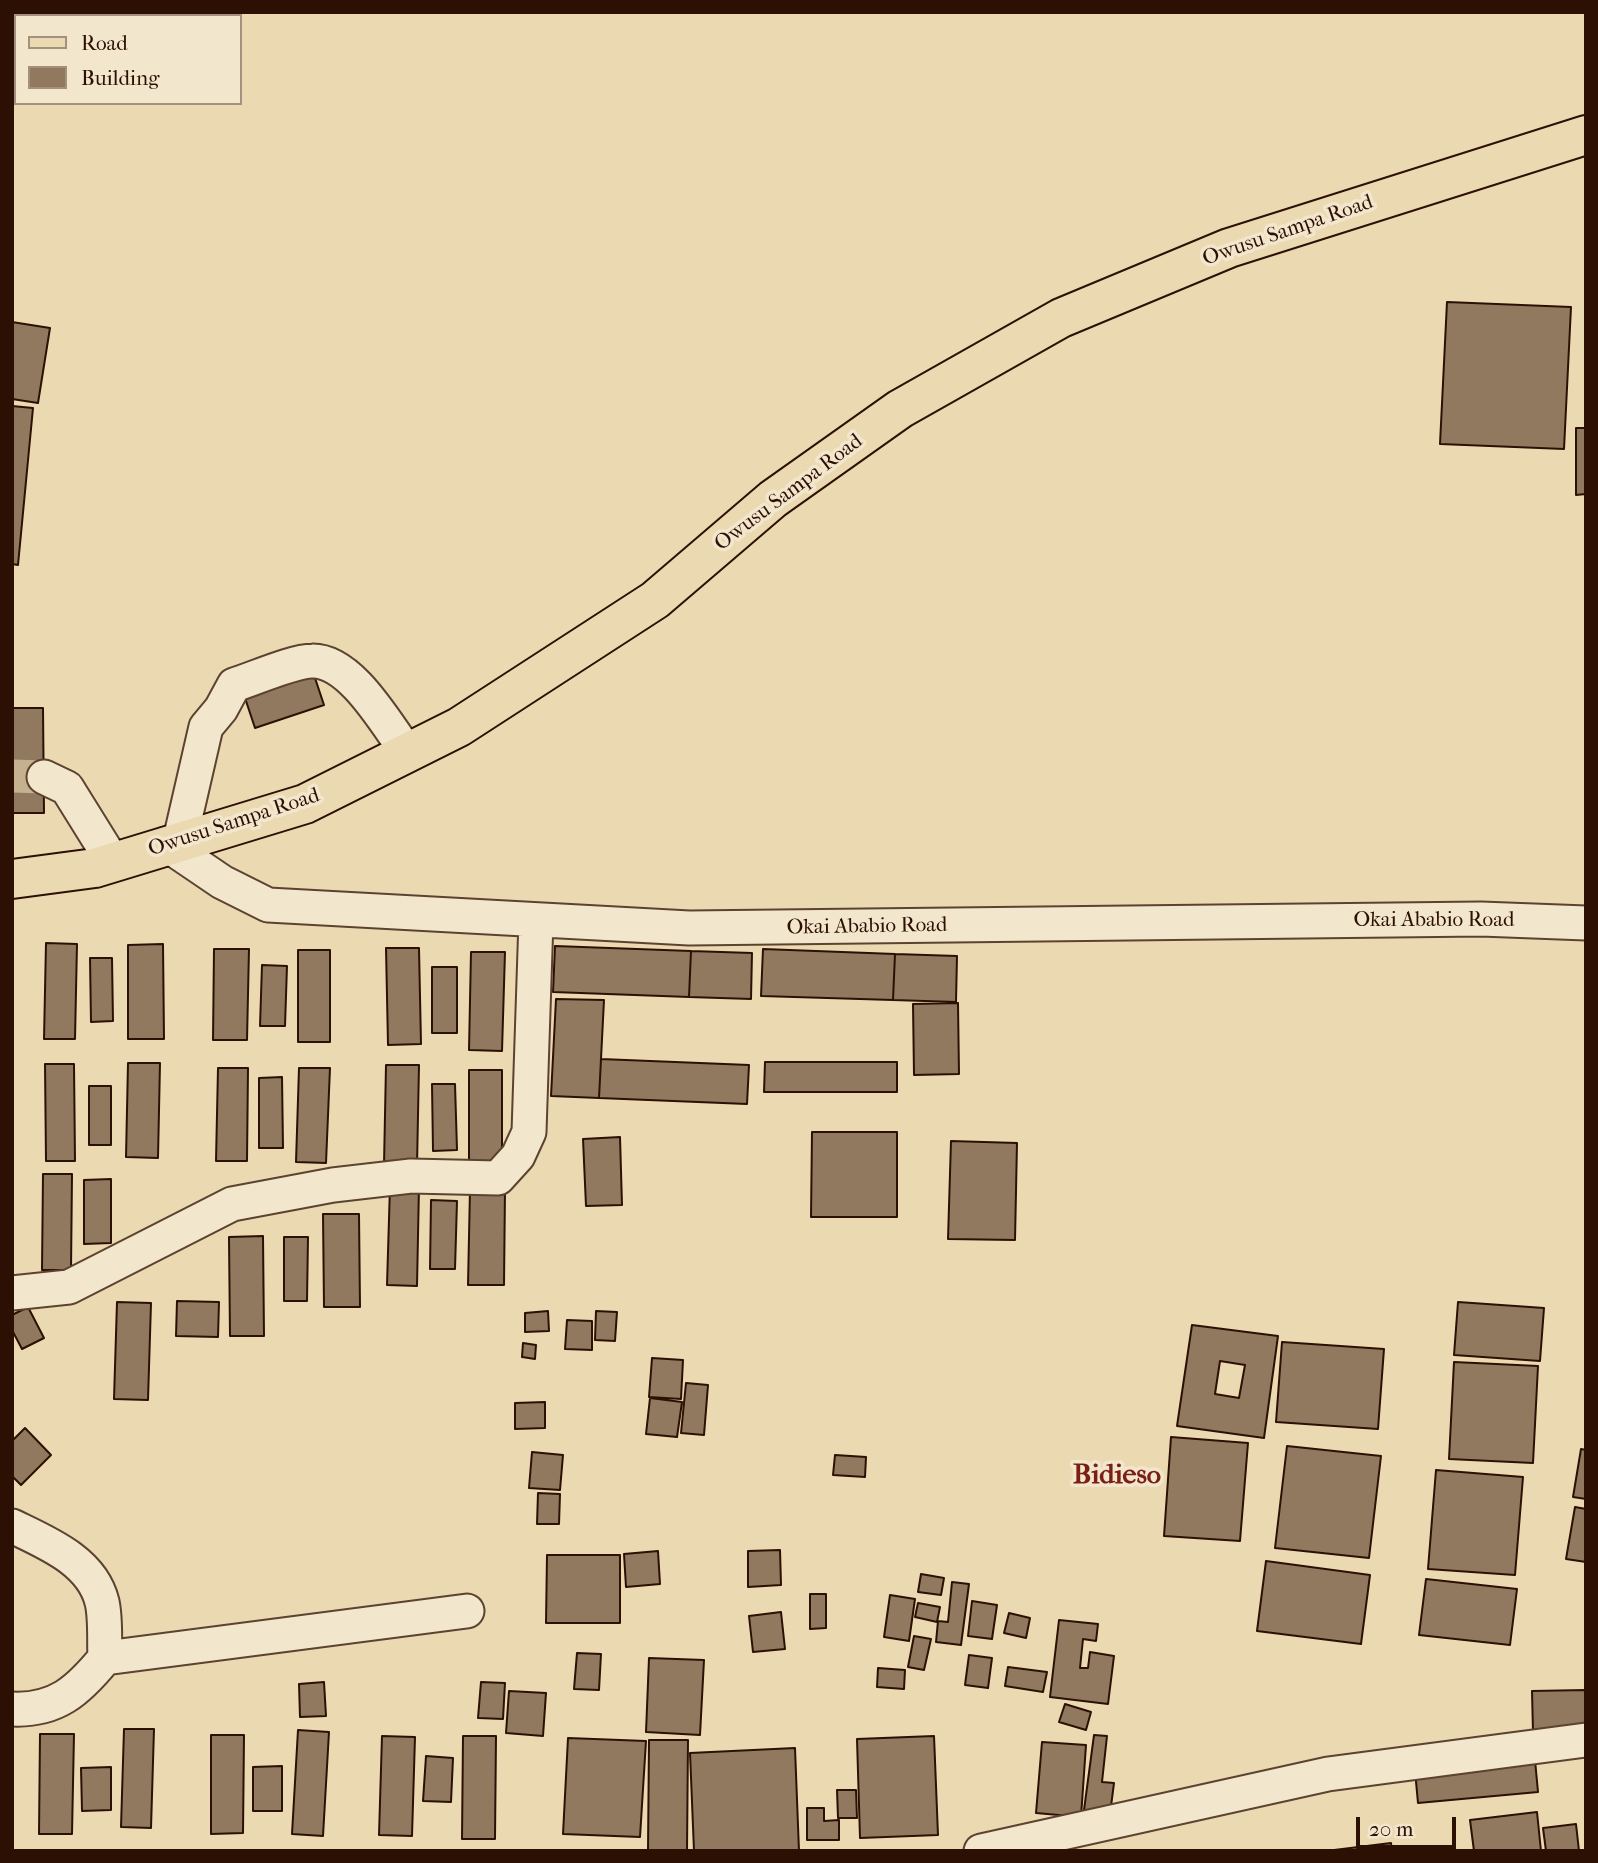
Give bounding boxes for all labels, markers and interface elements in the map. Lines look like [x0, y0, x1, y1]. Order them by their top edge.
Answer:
legend [14, 14, 242, 105]
text: Road [81, 31, 128, 55]
text: Building [81, 66, 159, 90]
street label: Owusu Sampa Road [1199, 190, 1377, 272]
street label: Owusu Sampa Road [710, 429, 868, 557]
street label: Owusu Sampa Road [145, 783, 323, 863]
street label: Okai Ababio Road [1354, 908, 1514, 934]
street label: Okai Ababio Road [786, 913, 948, 941]
district label: Bidieso [1073, 1459, 1161, 1493]
scale bar [1360, 1804, 1460, 1848]
text: 20 m [1369, 1817, 1413, 1841]

